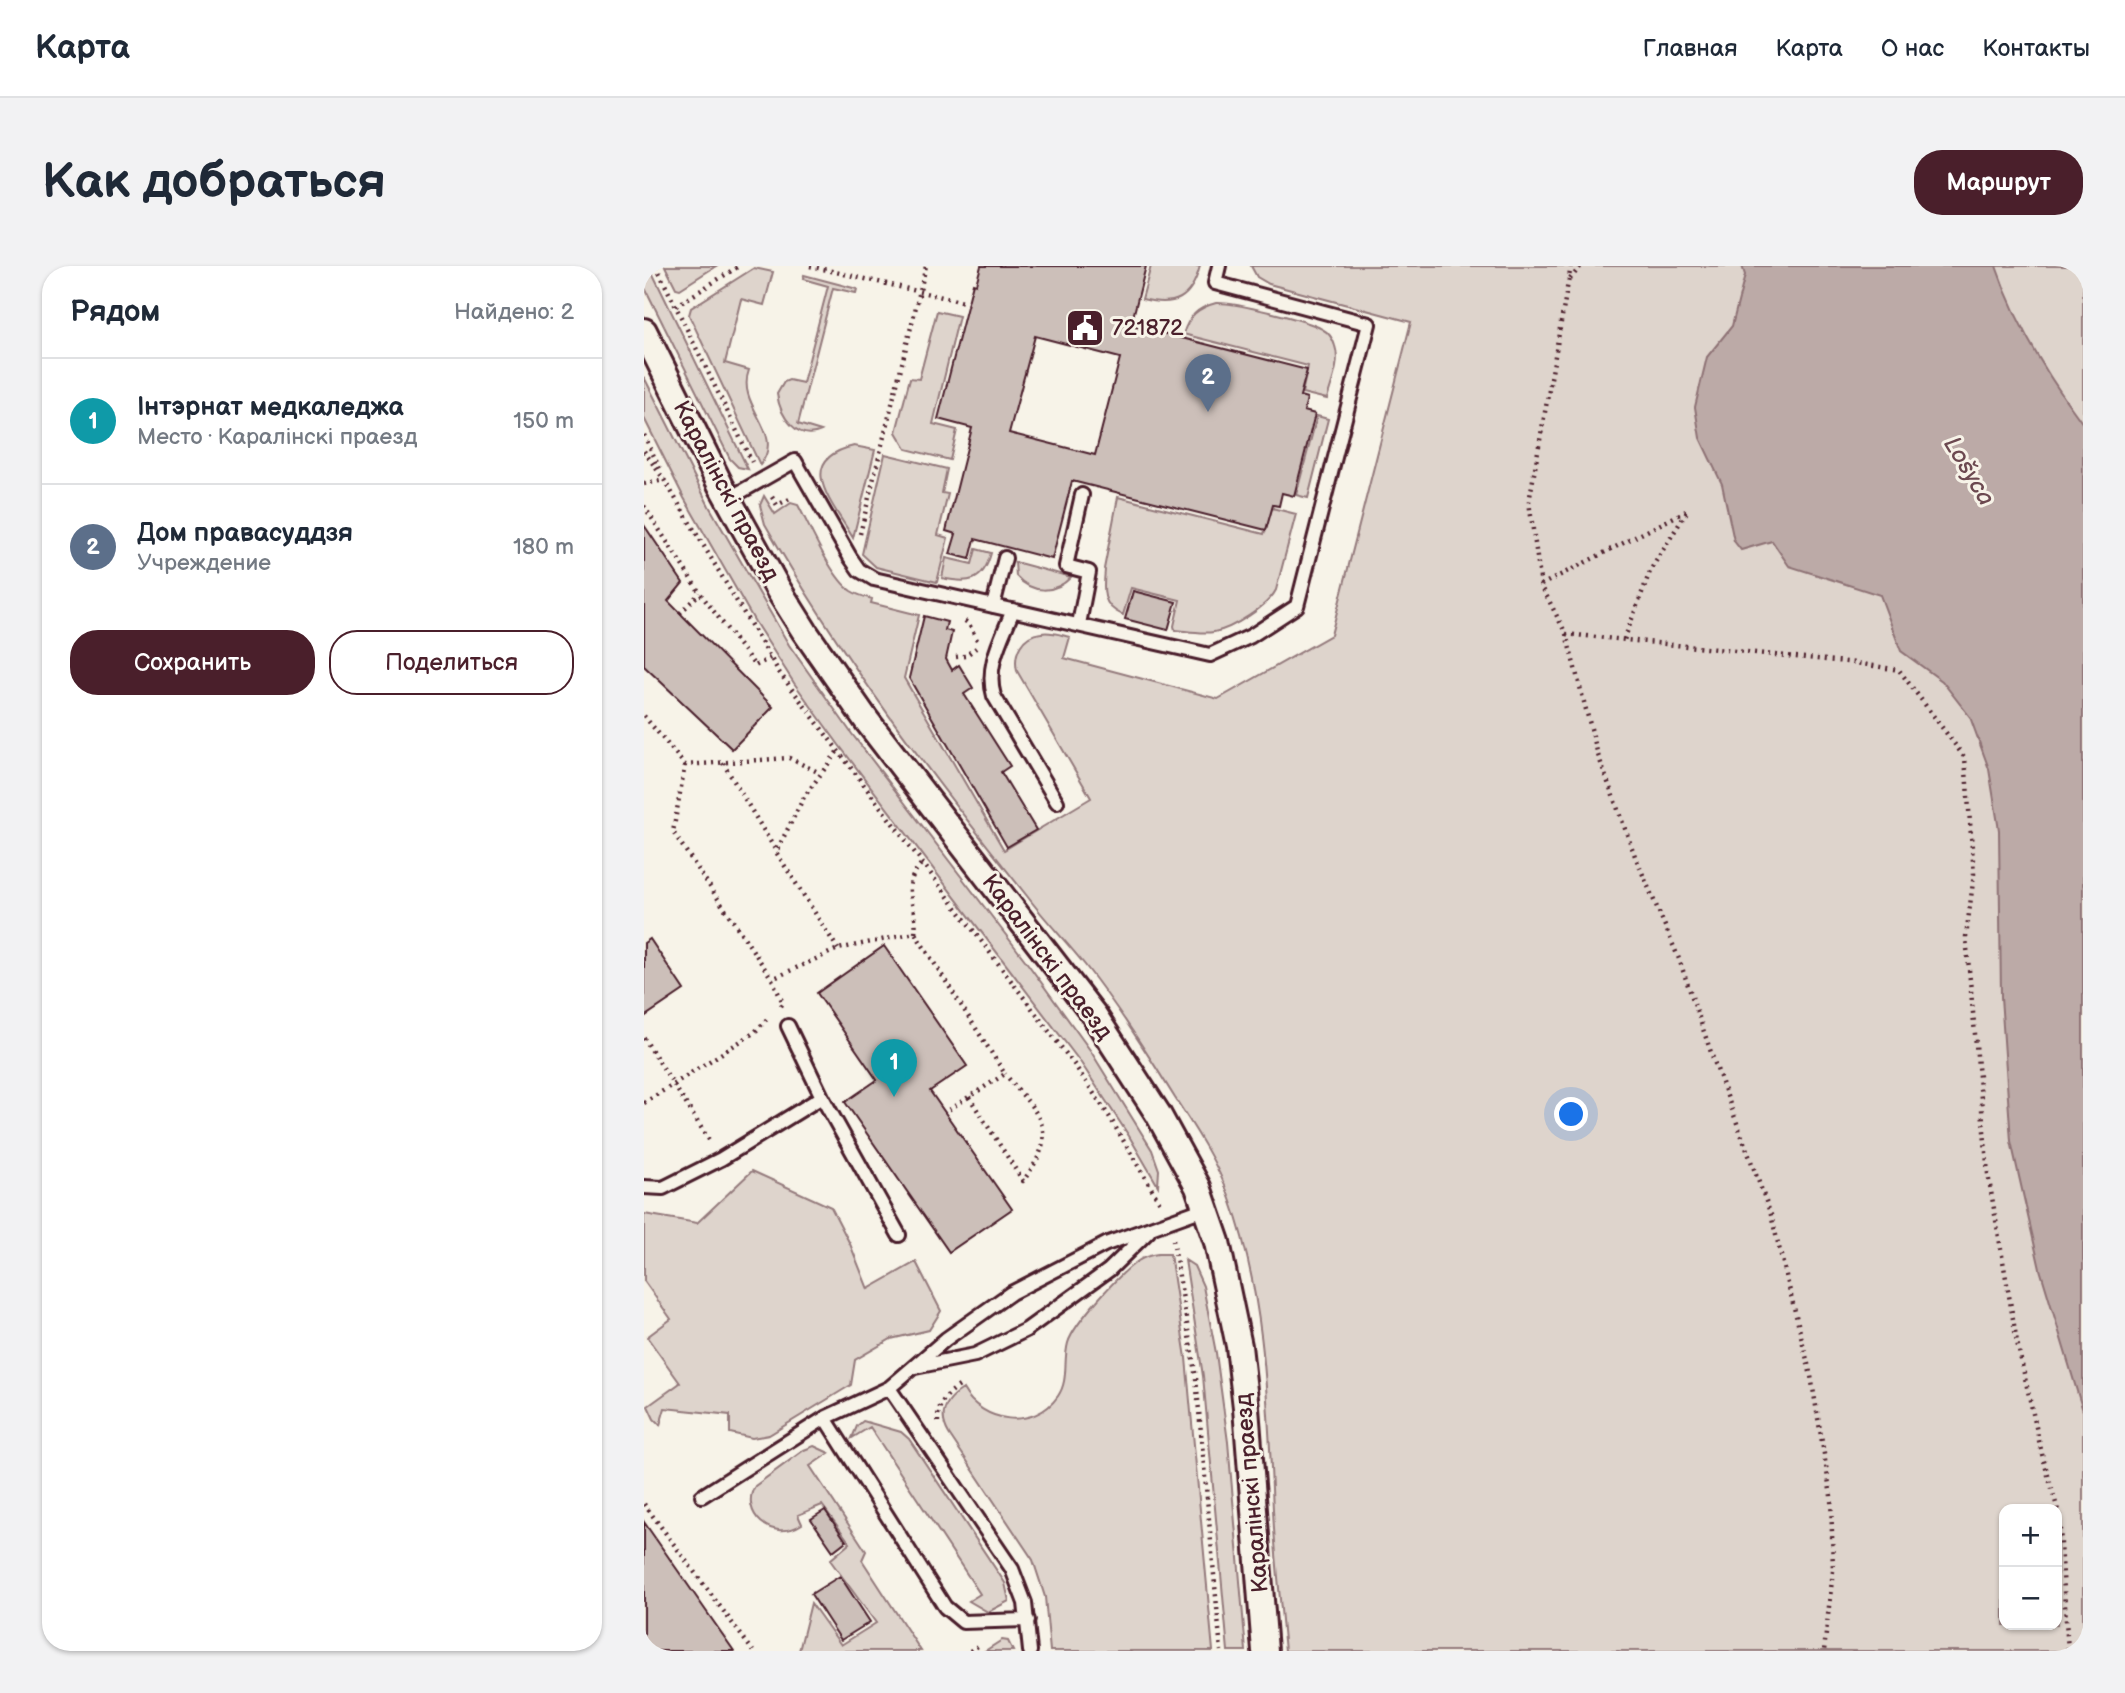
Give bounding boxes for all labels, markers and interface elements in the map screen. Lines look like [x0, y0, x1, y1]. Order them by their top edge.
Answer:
text: Карта [35, 28, 130, 68]
text: Главная [1643, 34, 1737, 63]
text: Карта [1775, 34, 1843, 63]
text: О нас [1881, 34, 1944, 63]
text: Контакты [1982, 34, 2090, 63]
button: Маршрут [1914, 150, 2083, 215]
text: Как добраться [42, 153, 386, 212]
text: Рядом [70, 294, 160, 330]
text: Найдено: 2 [454, 298, 574, 326]
public building icon: 721872 [1064, 307, 1106, 349]
place label: 721872 [1112, 314, 1184, 342]
pin: 2 [1185, 354, 1231, 412]
text: Інтэрнат медкаледжа [137, 392, 404, 423]
street label: Каралінскі праезд [667, 396, 785, 586]
text: 1 [88, 407, 98, 435]
text: 150 m [513, 407, 574, 435]
text: Место · Каралінскі праезд [137, 423, 417, 451]
water label: Lošyca [1937, 431, 2001, 511]
text: Дом правасуддзя [137, 518, 353, 549]
text: 2 [86, 533, 100, 561]
text: 180 m [513, 533, 574, 561]
text: Учреждение [137, 549, 271, 577]
button: Сохранить [70, 630, 315, 695]
button: Поделиться [329, 630, 574, 695]
street label: Каралінскі праезд [976, 869, 1118, 1045]
pin: 1 [871, 1039, 917, 1097]
your location [1554, 1097, 1588, 1131]
street label: Каралінскі праезд [1229, 1392, 1275, 1594]
map controls [1999, 1504, 2062, 1630]
button: + [1999, 1504, 2062, 1567]
button: − [1999, 1567, 2062, 1630]

